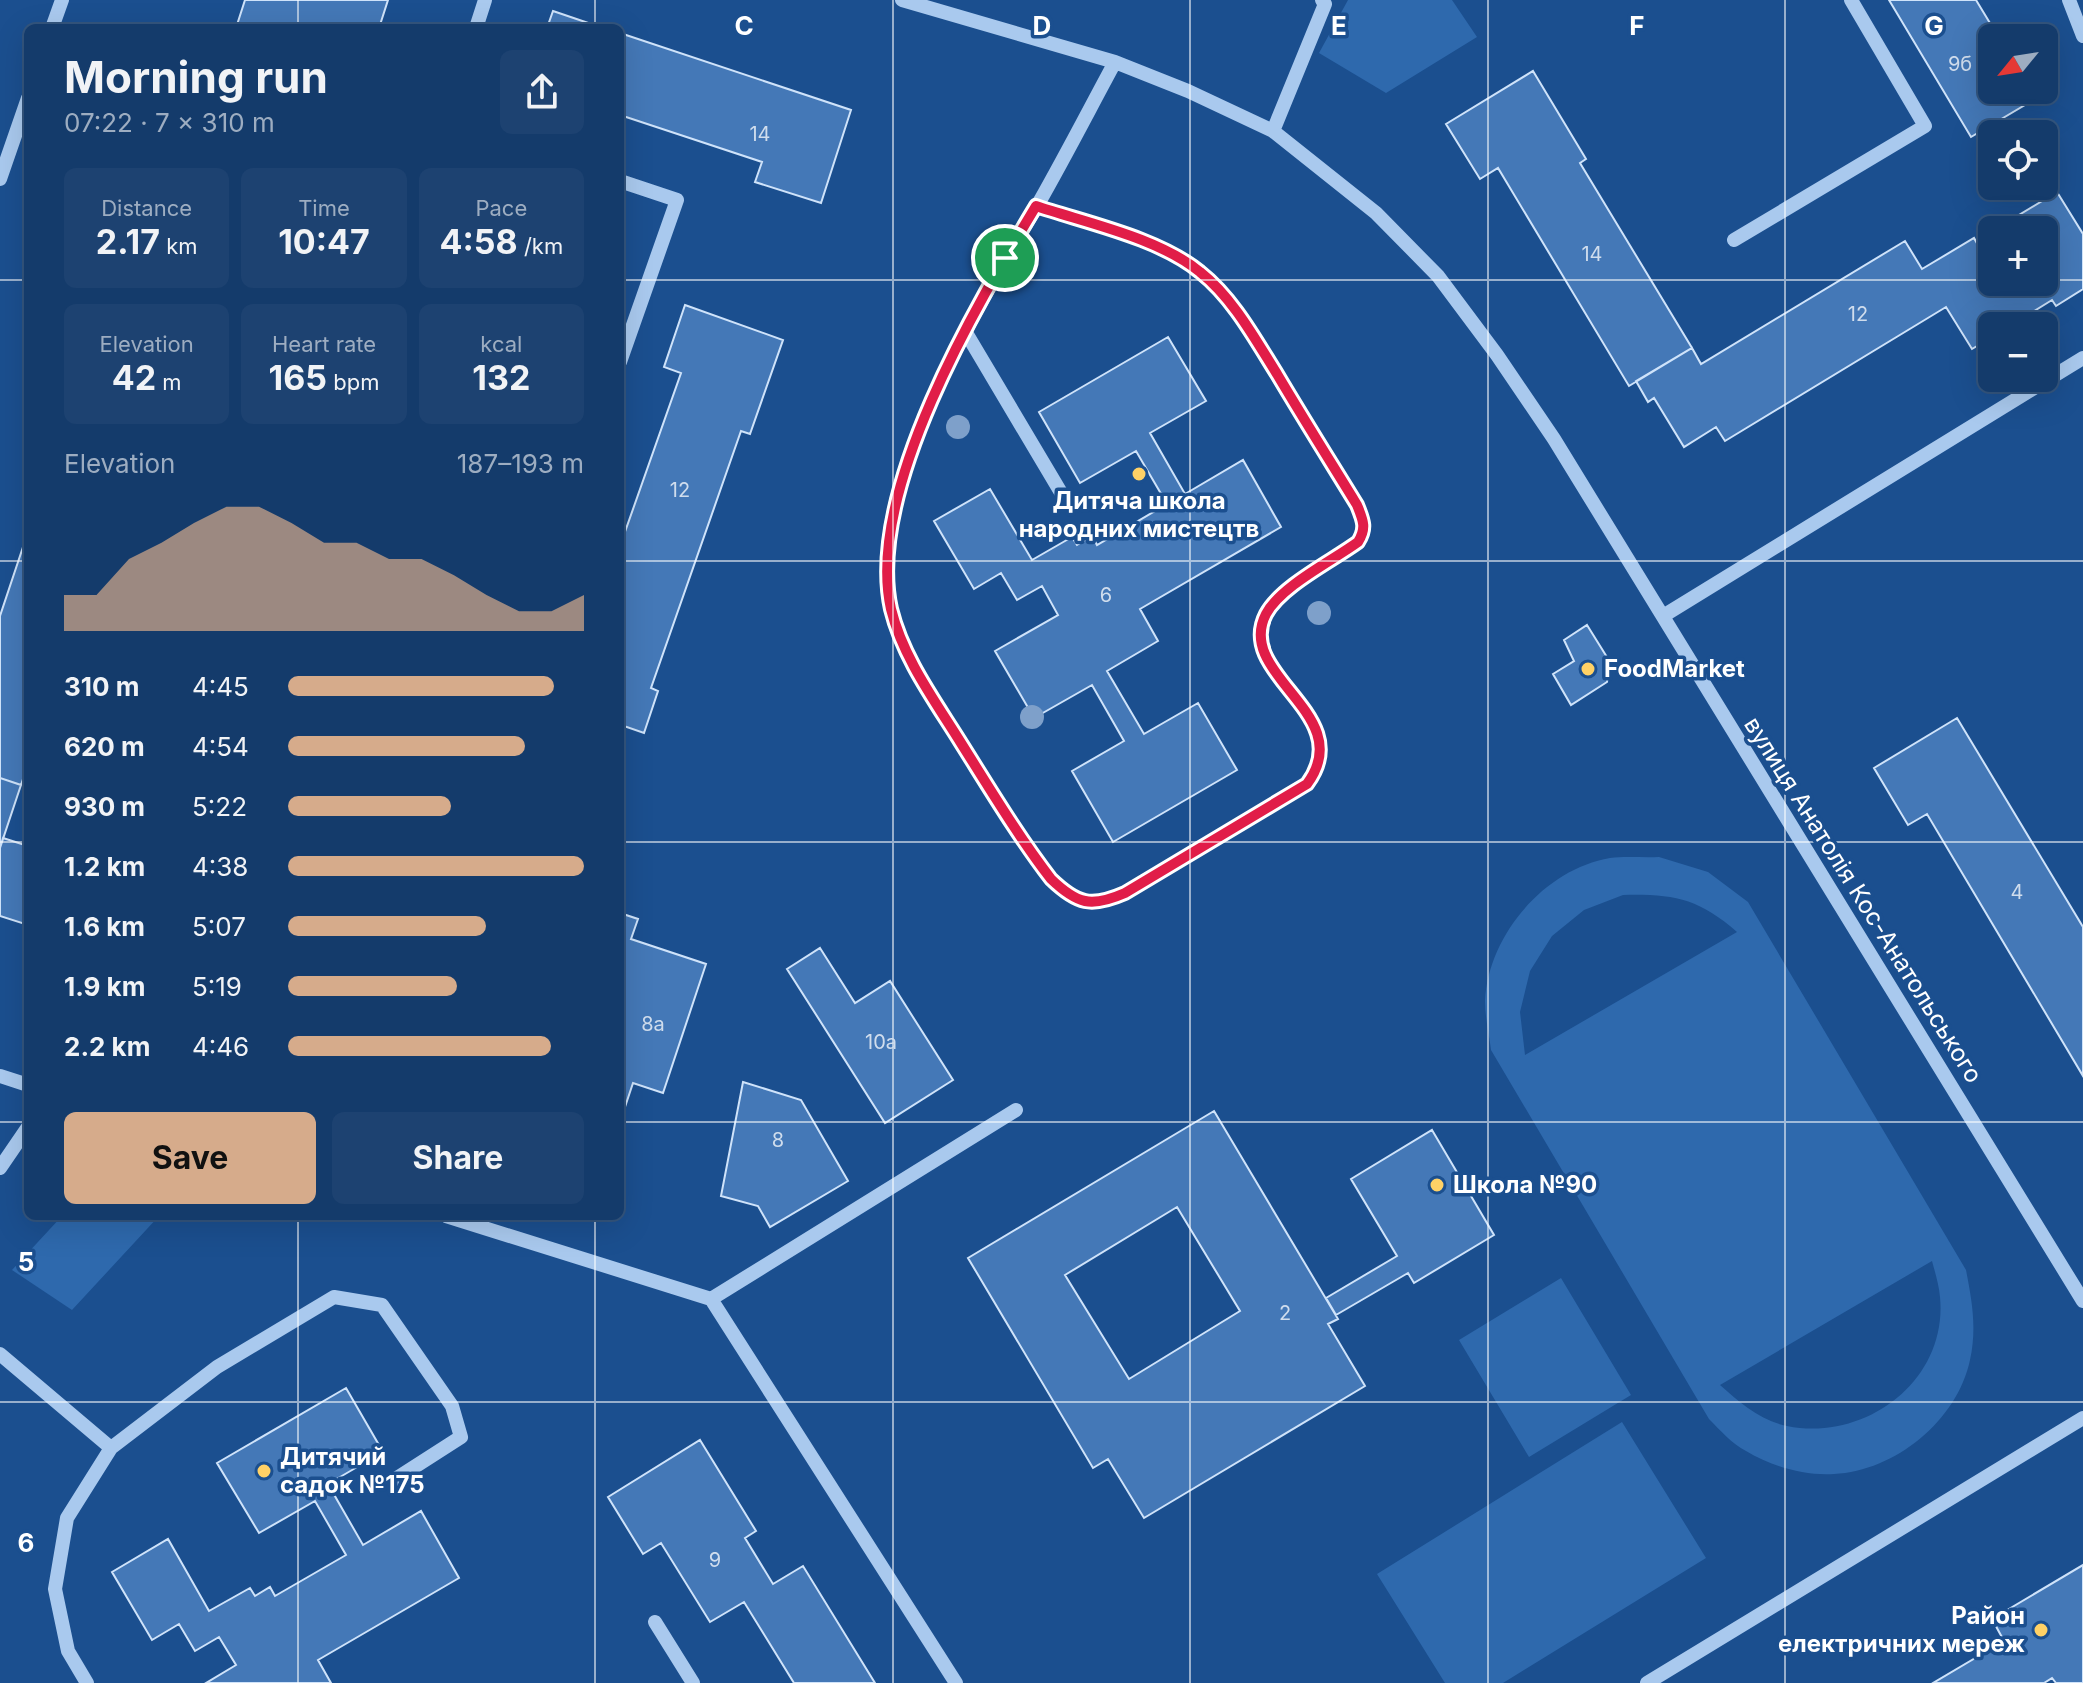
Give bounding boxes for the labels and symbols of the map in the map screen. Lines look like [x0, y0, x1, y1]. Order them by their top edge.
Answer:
text: C [734, 10, 754, 41]
text: D [1033, 10, 1051, 41]
text: E [1331, 10, 1347, 41]
text: F [1629, 10, 1645, 41]
text: G [1924, 10, 1944, 41]
north arrow [1978, 24, 2058, 104]
house number: 9б [1948, 52, 1972, 76]
house number: 14 [749, 122, 771, 146]
pin [971, 224, 1039, 292]
house number: 14 [1581, 242, 1603, 266]
house number: 12 [1848, 302, 1868, 326]
marker: Дитяча школа народних мистецтв [1130, 465, 1148, 483]
house number: 12 [670, 478, 690, 502]
place label: Дитяча школа народних мистецтв [1019, 486, 1259, 543]
house number: 6 [1100, 583, 1112, 607]
place label: FoodMarket [1604, 654, 1745, 683]
marker: FoodMarket [1579, 660, 1597, 678]
street label: вулиця Анатолія Кос-Анатольського [1738, 711, 1989, 1088]
house number: 4 [2011, 880, 2023, 904]
house number: 8а [641, 1012, 665, 1036]
house number: 10а [865, 1030, 897, 1054]
house number: 8 [772, 1128, 784, 1152]
place label: Школа №90 [1453, 1170, 1597, 1199]
marker: Школа №90 [1428, 1176, 1446, 1194]
text: 5 [18, 1246, 34, 1277]
house number: 2 [1279, 1301, 1291, 1325]
place label: Дитячий садок №175 [280, 1442, 425, 1499]
marker: Дитячий садок №175 [255, 1462, 273, 1480]
text: 6 [18, 1527, 34, 1558]
house number: 9 [709, 1548, 721, 1572]
place label: Район електричних мереж [1778, 1601, 2025, 1658]
marker: Район електричних мереж [2032, 1621, 2050, 1639]

